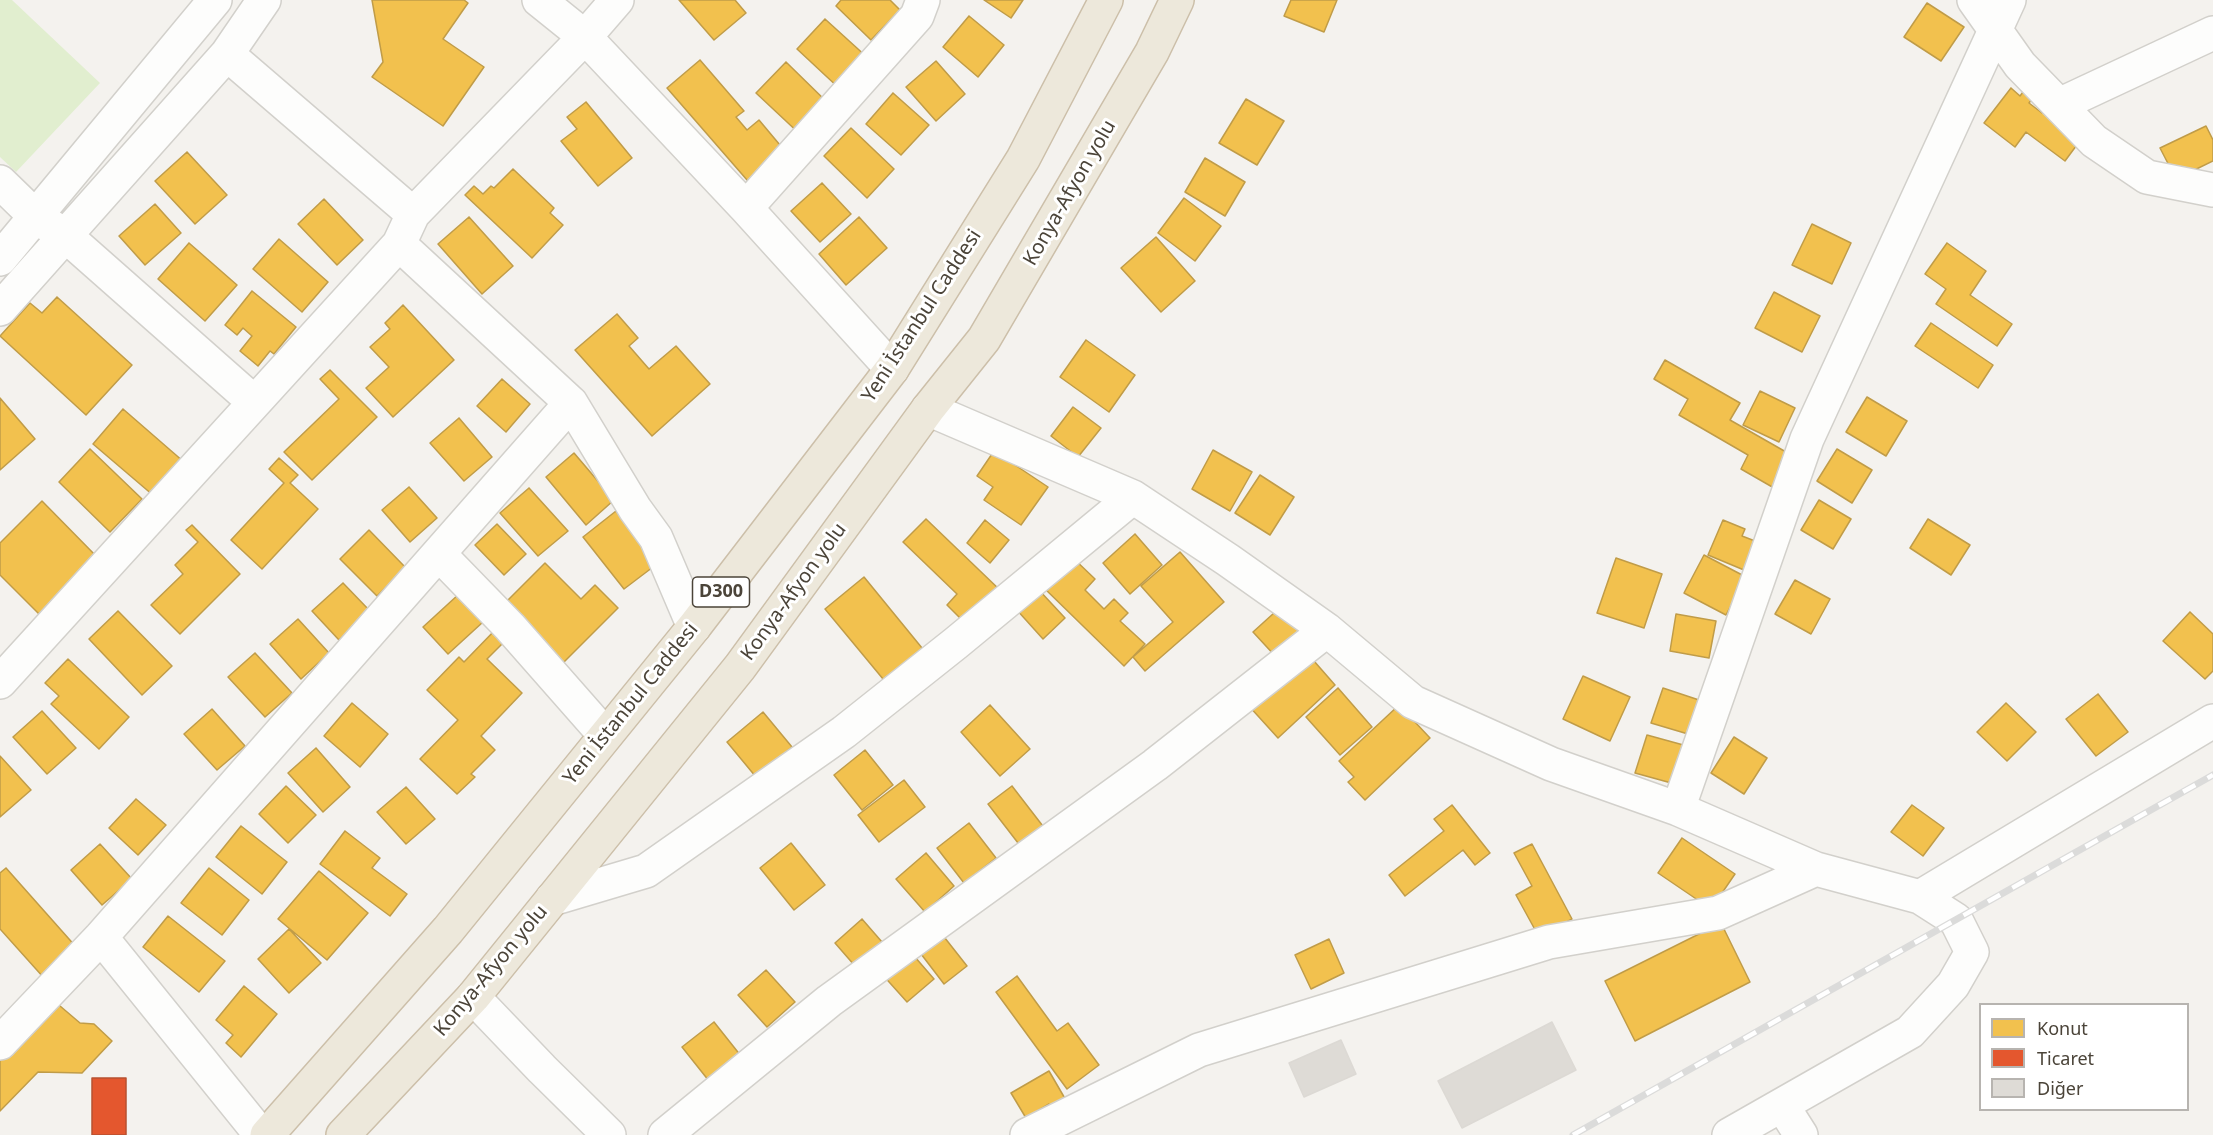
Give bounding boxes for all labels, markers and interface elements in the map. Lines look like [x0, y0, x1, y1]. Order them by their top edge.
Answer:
street label: Konya-Afyon yolu [1019, 116, 1121, 270]
street label: Yeni İstanbul Caddesi [857, 225, 987, 407]
street label: Konya-Afyon yolu [736, 519, 852, 665]
road number: D300 [692, 577, 750, 607]
street label: Yeni İstanbul Caddesi [558, 618, 704, 790]
street label: Konya-Afyon yolu [429, 900, 553, 1042]
legend [1979, 1003, 2189, 1111]
text: Konut [2037, 1016, 2088, 1040]
text: Ticaret [2037, 1046, 2094, 1070]
text: Diğer [2037, 1076, 2083, 1100]

